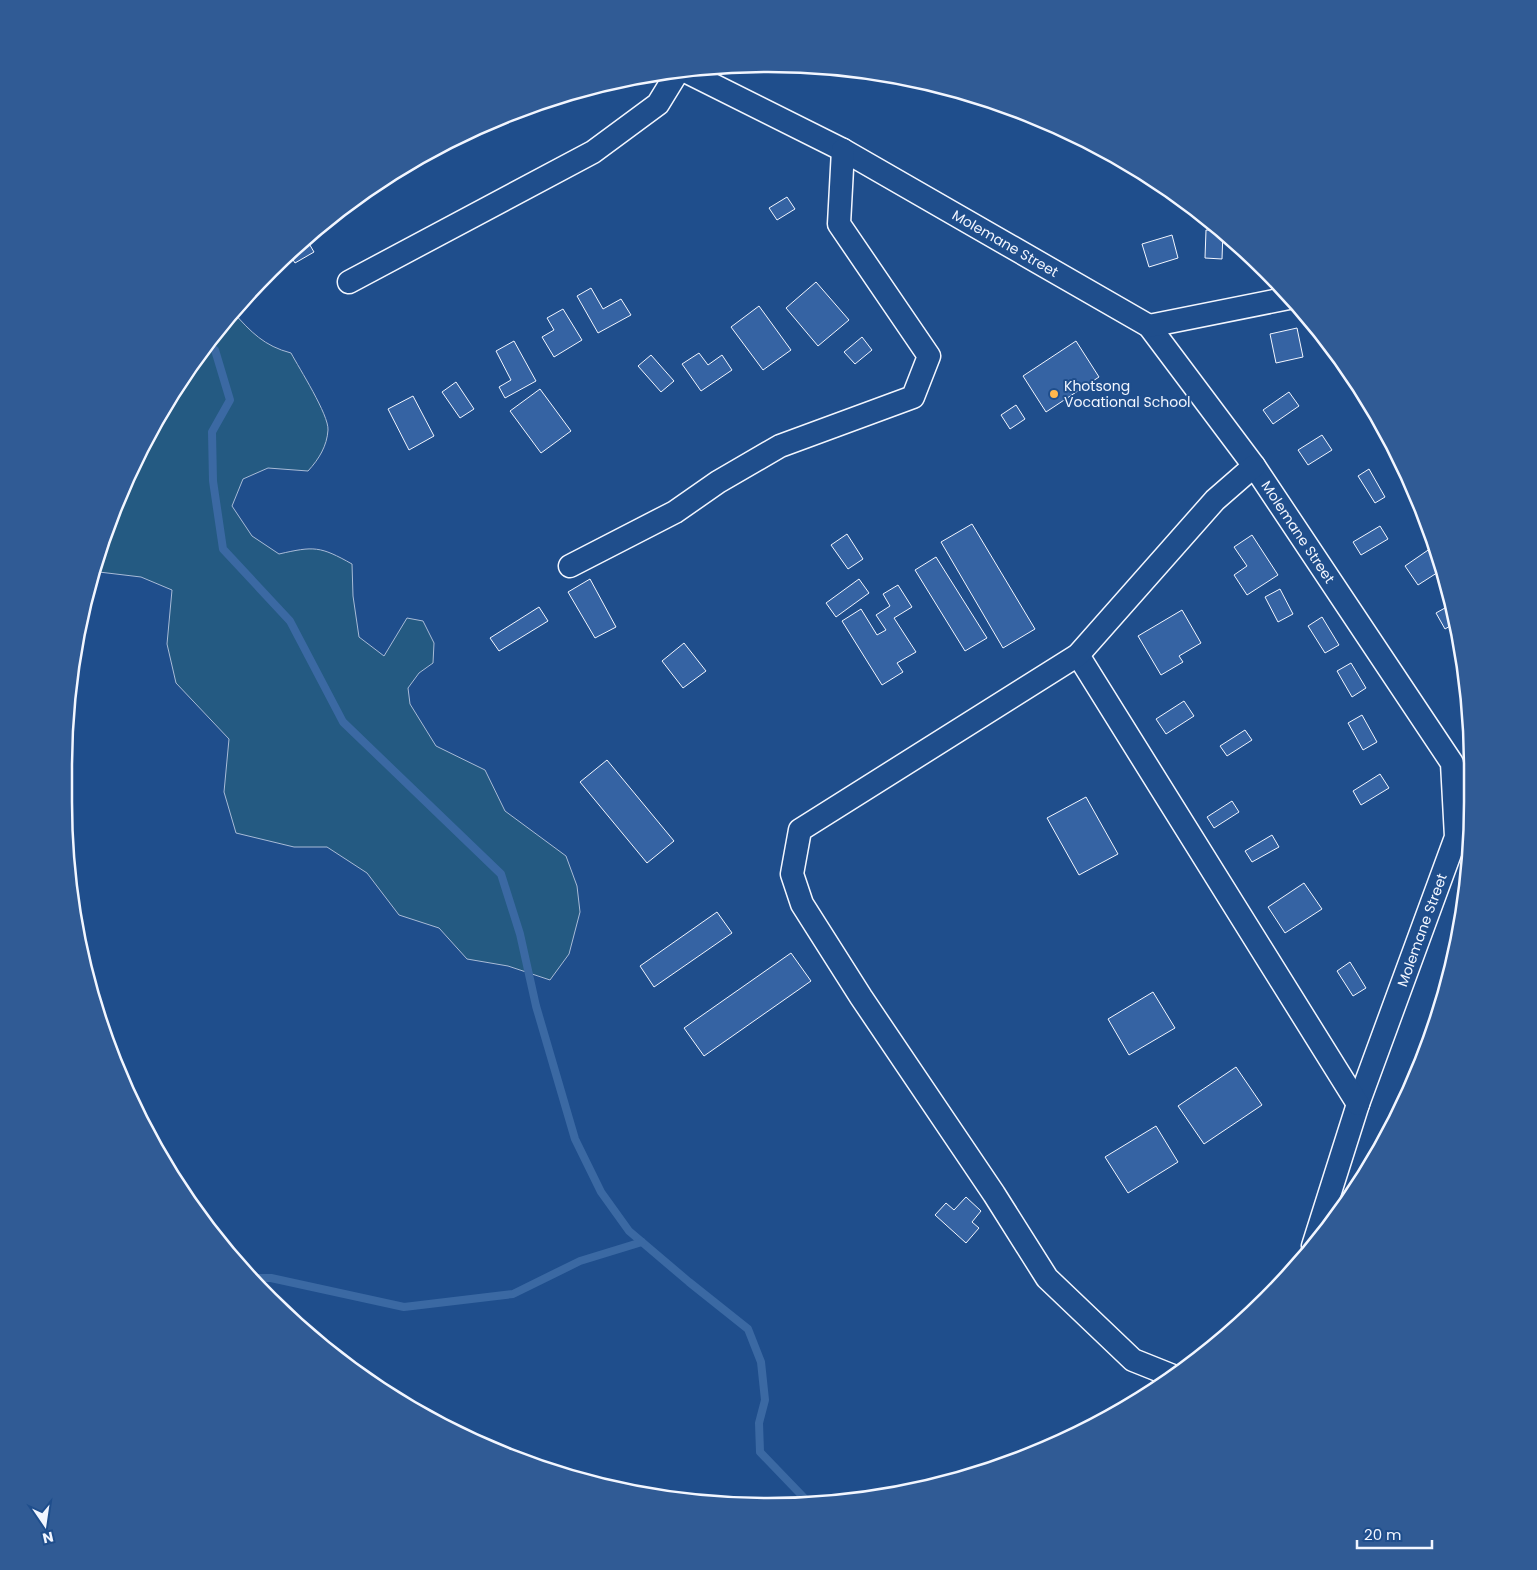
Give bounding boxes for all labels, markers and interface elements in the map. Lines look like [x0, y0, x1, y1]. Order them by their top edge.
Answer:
street label: Molemane Street [949, 205, 1062, 282]
place label: Khotsong Vocational School [1064, 376, 1191, 412]
marker: Khotsong Vocational School [1048, 388, 1060, 400]
street label: Molemane Street [1257, 477, 1339, 587]
street label: Molemane Street [1392, 870, 1452, 990]
north arrow [20, 1500, 70, 1550]
scale bar [1357, 1518, 1432, 1550]
text: 20 m [1364, 1524, 1402, 1545]
text: N [41, 1527, 55, 1549]

